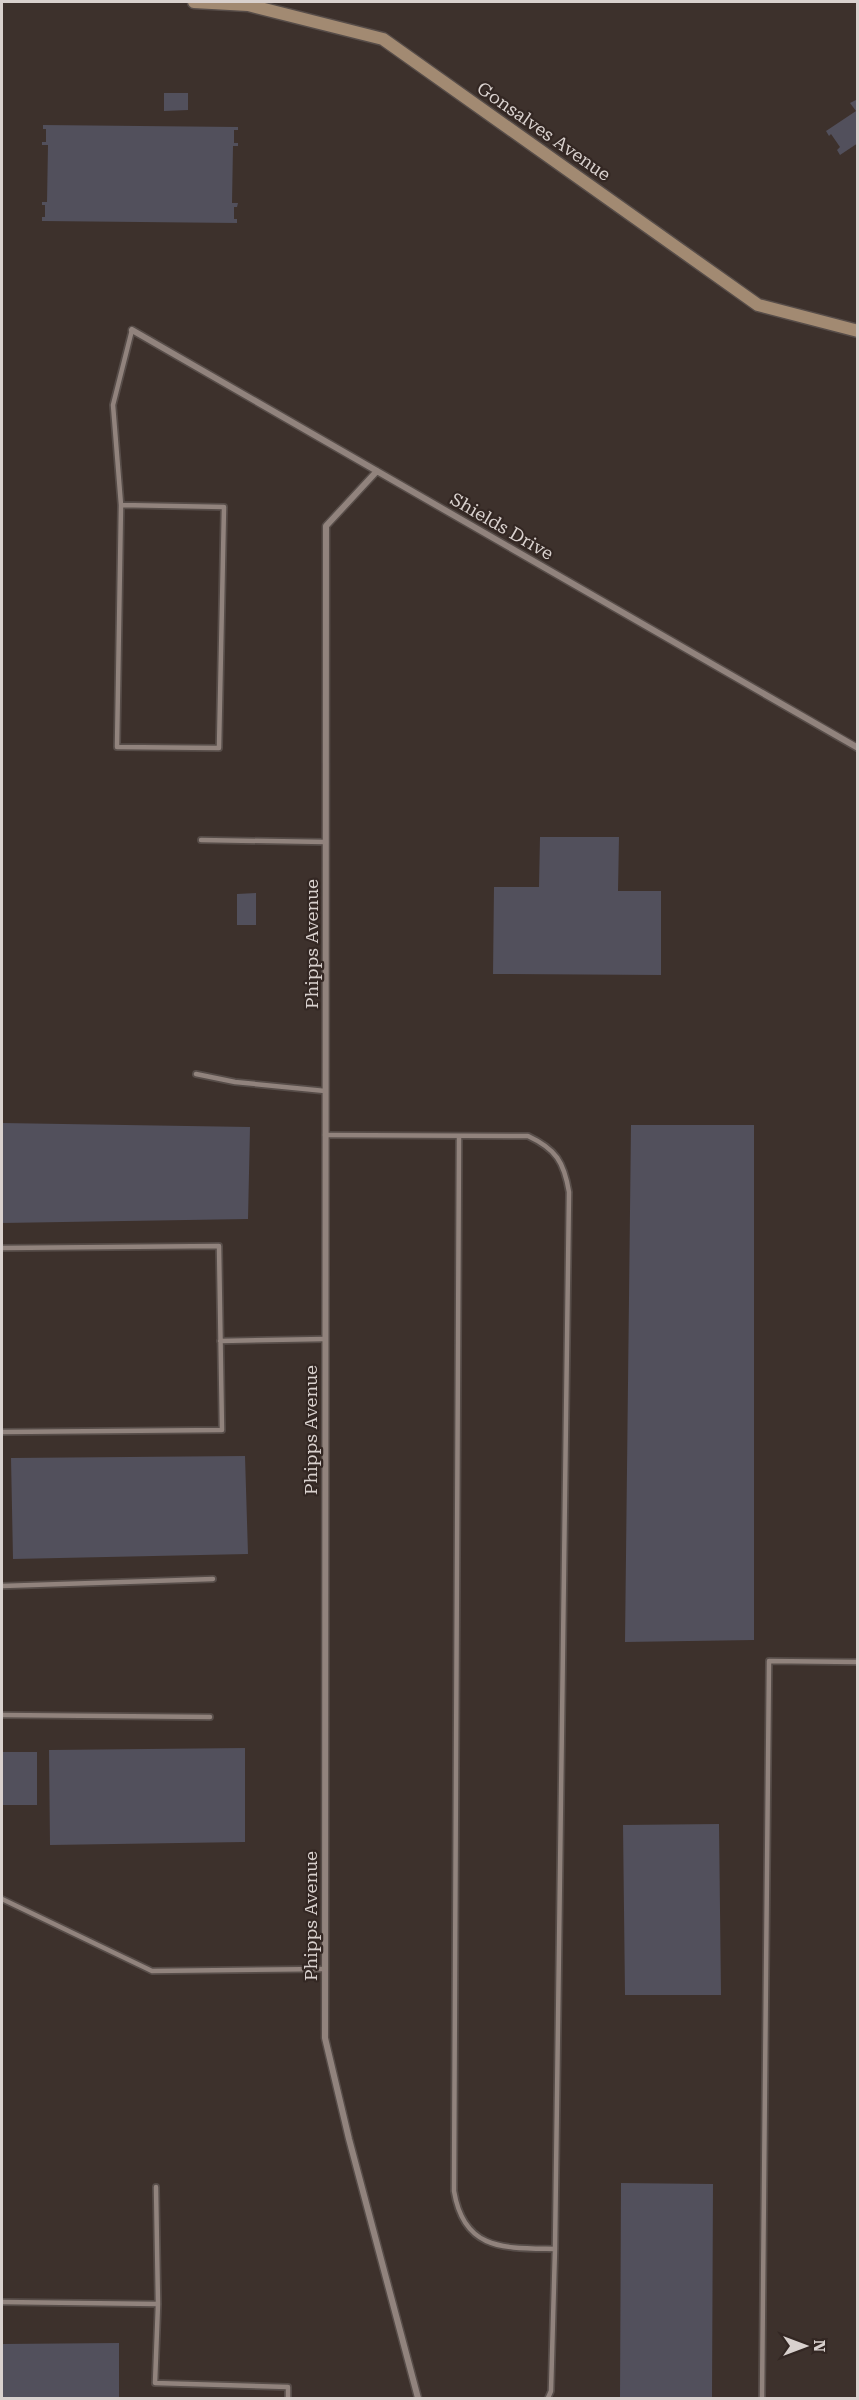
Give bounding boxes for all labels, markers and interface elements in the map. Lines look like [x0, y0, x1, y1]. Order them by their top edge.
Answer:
street label: Gonsalves Avenue [473, 77, 615, 185]
street label: Shields Drive [447, 488, 557, 564]
street label: Phipps Avenue [301, 879, 322, 1009]
street label: Phipps Avenue [300, 1365, 321, 1495]
street label: Phipps Avenue [300, 1851, 321, 1981]
north arrow [775, 2316, 835, 2376]
text: N [810, 2340, 829, 2352]

